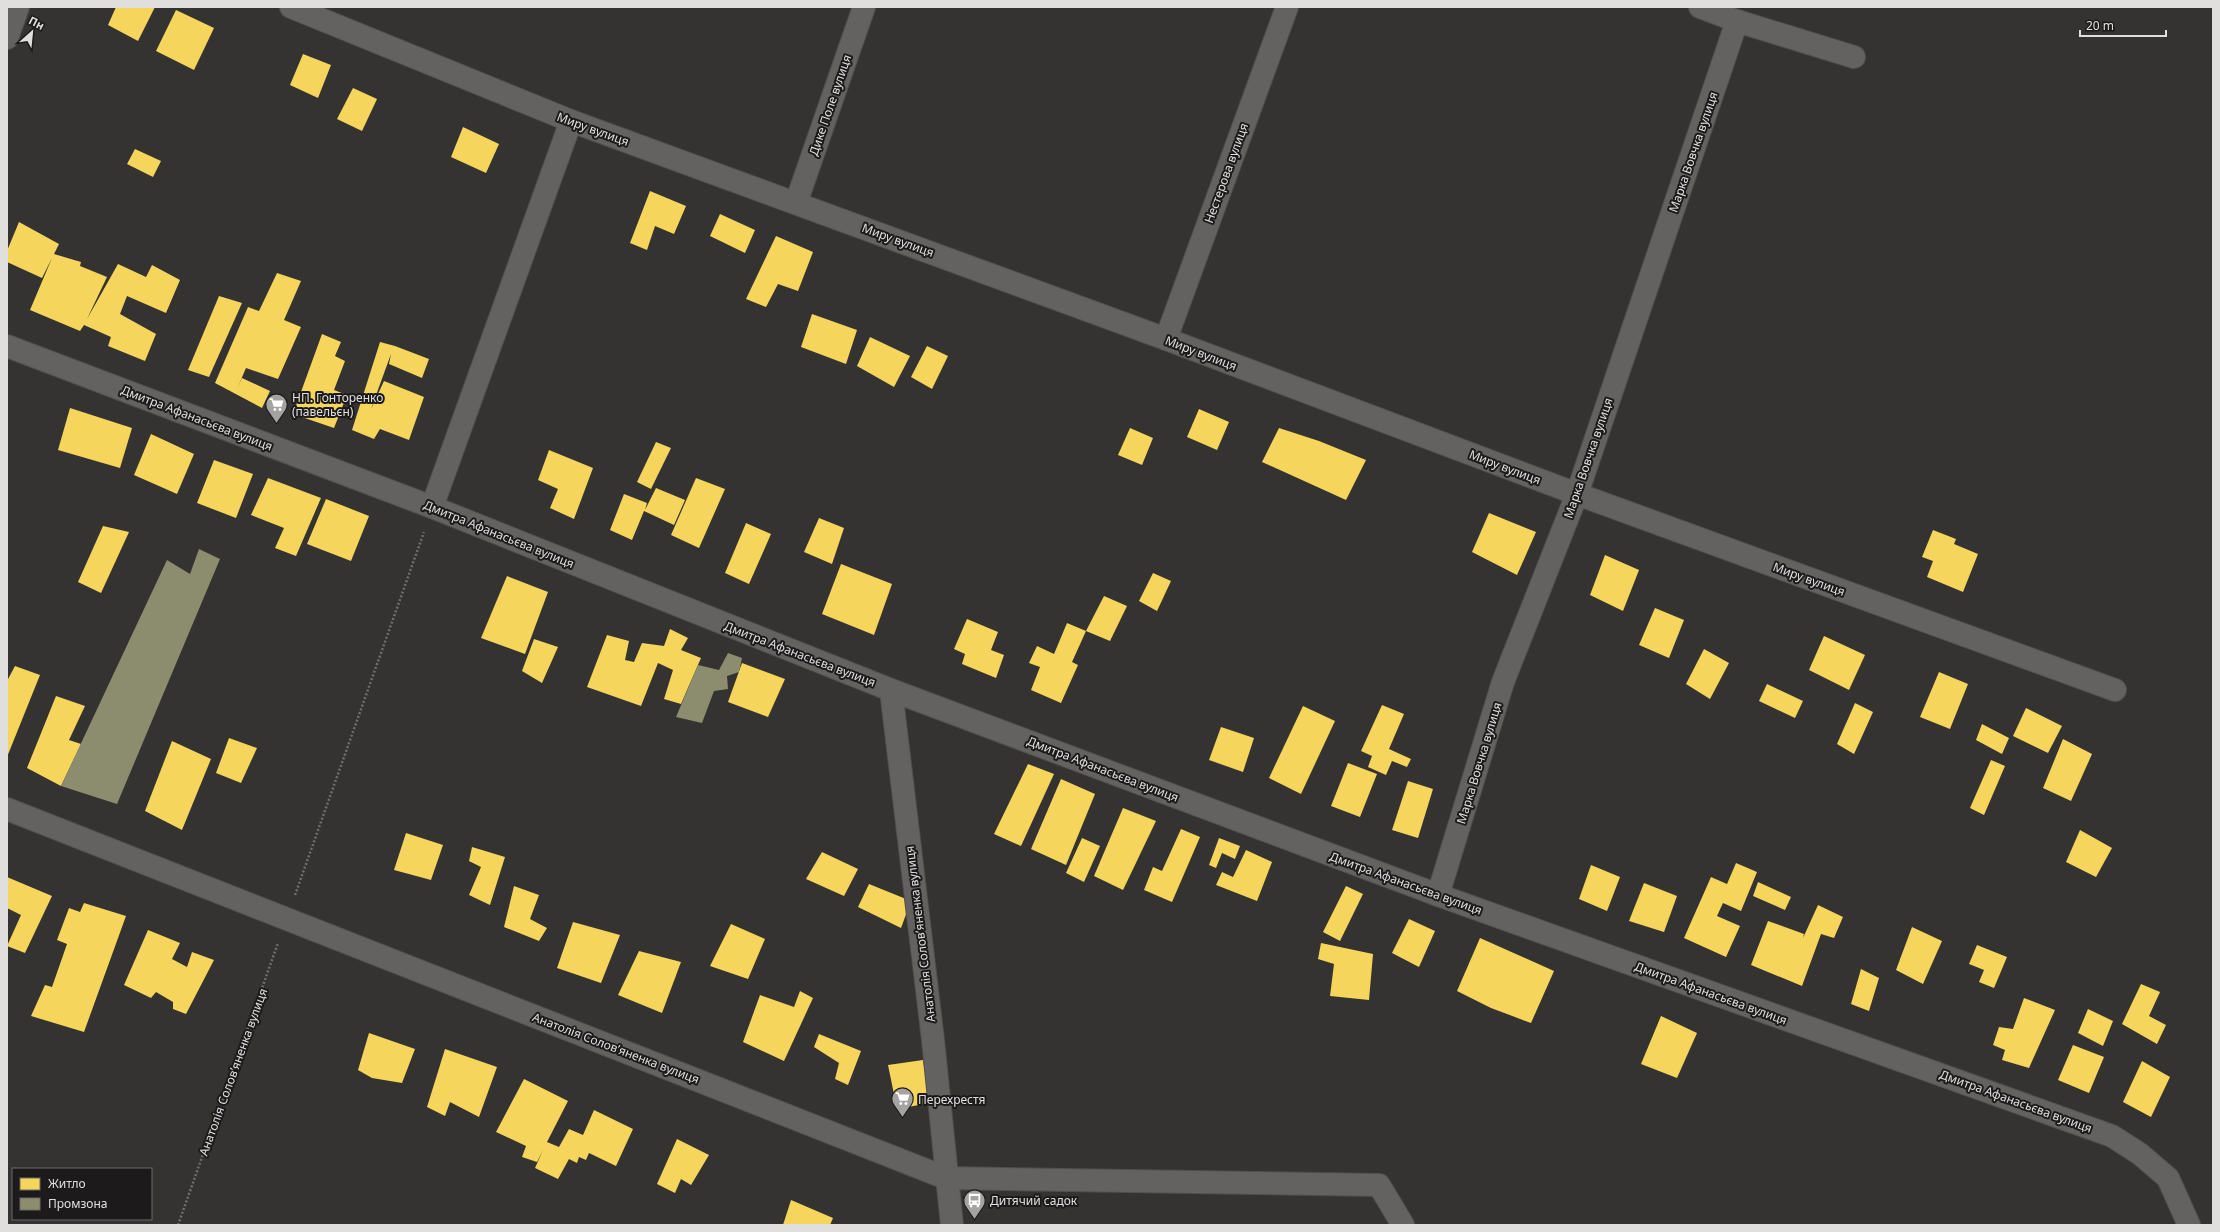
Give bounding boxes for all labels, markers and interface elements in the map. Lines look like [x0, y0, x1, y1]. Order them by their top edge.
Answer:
north arrow [12, 12, 52, 52]
text: Пн [26, 12, 47, 33]
scale bar [2080, 12, 2166, 38]
text: 20 m [2086, 17, 2114, 34]
street label: Дике Поле вулиця [805, 52, 855, 158]
street label: Марка Вовчка вулиця [1664, 89, 1722, 215]
street label: Миру вулиця [555, 108, 631, 150]
street label: Нестерова вулиця [1200, 121, 1252, 225]
street label: Миру вулиця [860, 219, 936, 261]
street label: Миру вулиця [1163, 332, 1239, 374]
street label: Дмитра Афанасьєва вулиця [119, 381, 275, 455]
place label: НП. Гонторенко (павельєн) [292, 389, 383, 420]
supermarket icon: НП. Гонторенко (павельєн) [264, 391, 290, 424]
street label: Марка Вовчка вулиця [1559, 395, 1617, 521]
street label: Миру вулиця [1467, 446, 1543, 488]
street label: Дмитра Афанасьєва вулиця [421, 496, 577, 572]
street label: Миру вулиця [1771, 558, 1847, 600]
street label: Дмитра Афанасьєва вулиця [722, 617, 878, 691]
street label: Марка Вовчка вулиця [1452, 700, 1506, 826]
street label: Дмитра Афанасьєва вулиця [1025, 732, 1181, 806]
street label: Анатолія Солов’яненка вулиця [901, 845, 939, 1023]
street label: Дмитра Афанасьєва вулиця [1327, 847, 1485, 919]
street label: Дмитра Афанасьєва вулиця [1632, 957, 1790, 1029]
street label: Анатолія Солов’яненка вулиця [195, 986, 271, 1158]
street label: Анатолія Солов’яненка вулиця [530, 1008, 702, 1088]
street label: Дмитра Афанасьєва вулиця [1937, 1065, 2095, 1137]
supermarket icon: Перехрестя [890, 1086, 916, 1119]
place label: Перехрестя [918, 1091, 986, 1108]
legend [12, 1168, 152, 1220]
text: Житло [48, 1175, 86, 1192]
bus stop icon: Дитячий садок [961, 1187, 987, 1220]
place label: Дитячий садок [990, 1192, 1078, 1209]
text: Промзона [48, 1195, 107, 1212]

